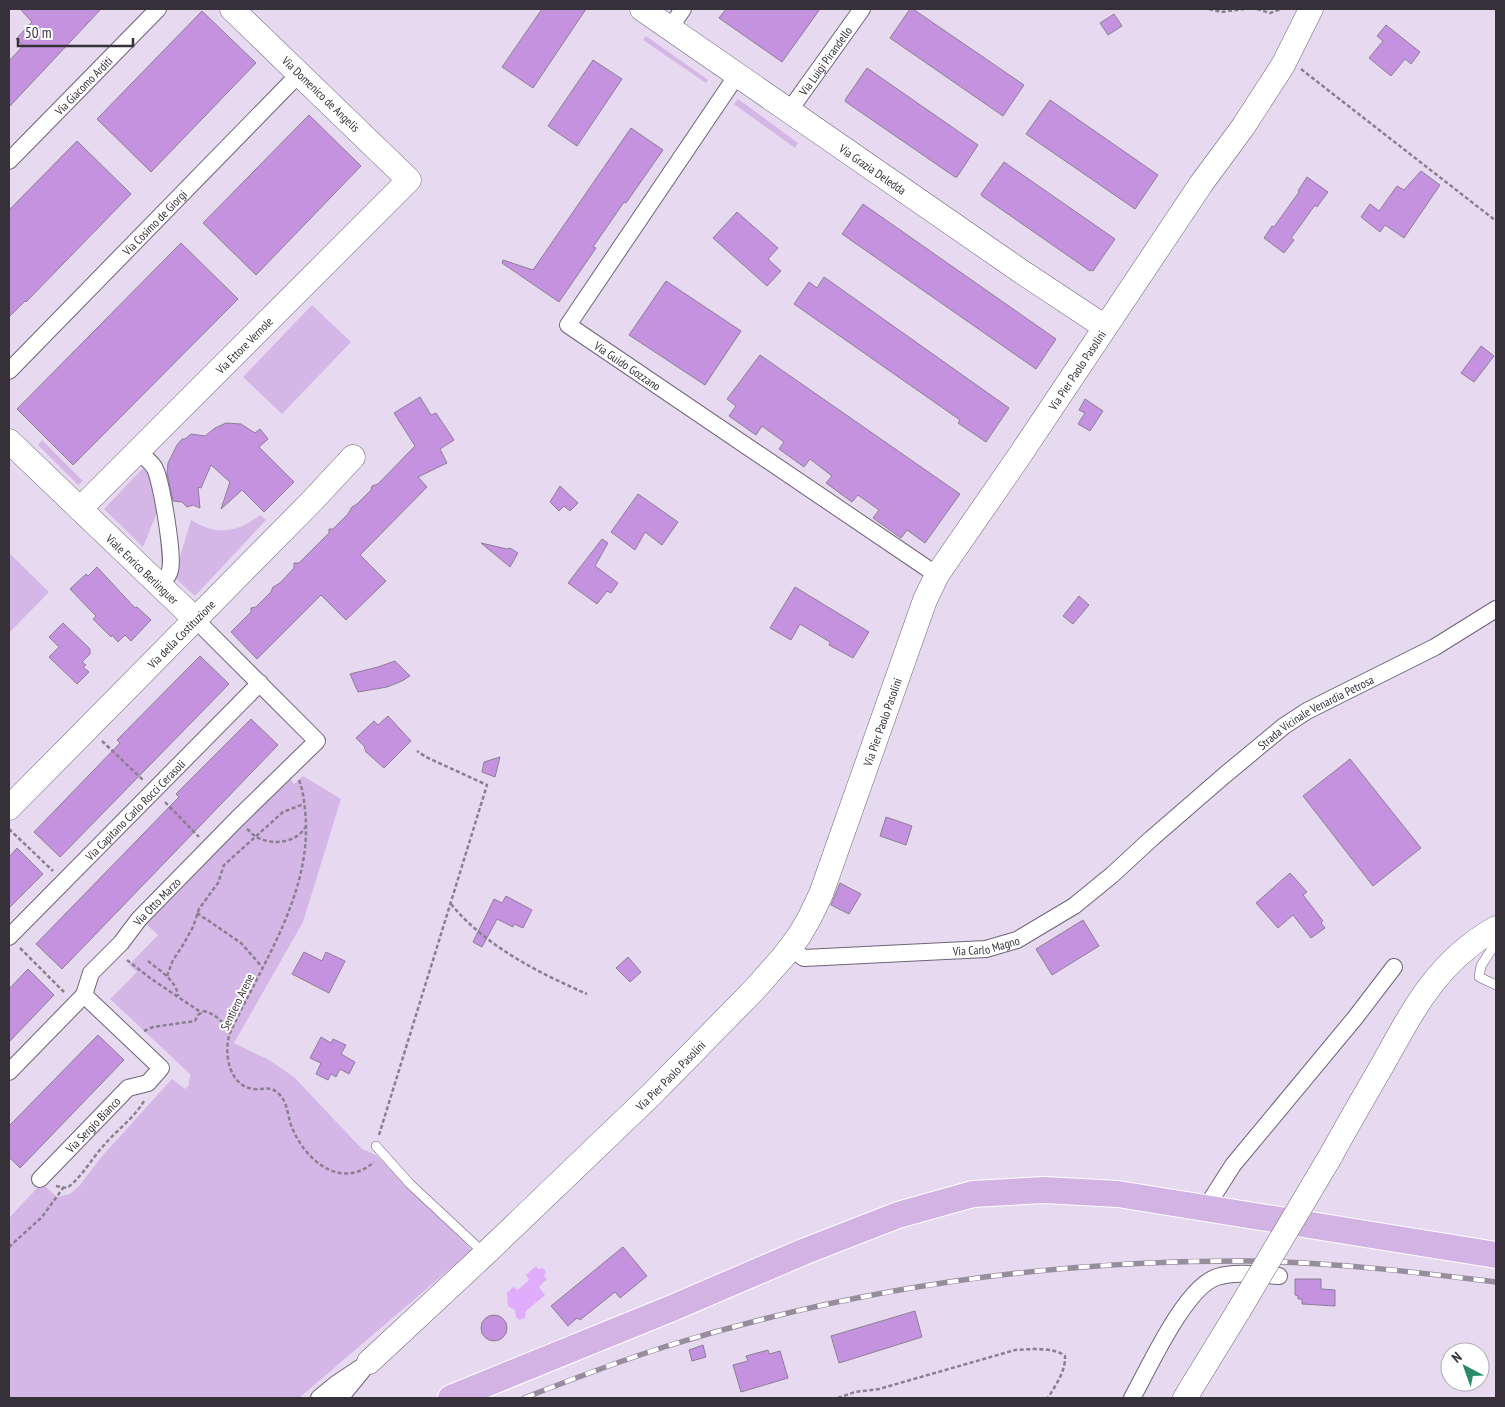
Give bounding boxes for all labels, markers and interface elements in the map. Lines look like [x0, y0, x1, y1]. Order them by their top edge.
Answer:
scale bar [18, 15, 132, 47]
text: 50 m [25, 23, 51, 42]
street label: Via Luigi Pirandello [795, 23, 855, 99]
street label: Via Domenico de Angelis [278, 52, 363, 135]
street label: Via Giacomo Arditi [51, 53, 115, 118]
street label: Via Grazia Deledda [836, 140, 910, 197]
street label: Via Cosimo de Giorgi [118, 186, 190, 259]
street label: Via Ettore Vernole [212, 313, 276, 377]
street label: Via Pier Paolo Pasolini [1044, 327, 1109, 413]
street label: Via Guido Gozzano [591, 337, 664, 393]
street label: Viale Enrico Berlinguer [103, 530, 183, 608]
street label: Via della Costituzione [143, 596, 218, 672]
street label: Strada Vicinale Venardia Petrosa [1254, 671, 1376, 752]
street label: Via Pier Paolo Pasolini [859, 676, 904, 769]
street label: Via Capitano Carlo Rocci Cerasoli [81, 756, 188, 864]
street label: Via Otto Marzo [129, 874, 183, 929]
street label: Via Carlo Magno [951, 932, 1021, 958]
street label: Sentiero Arene [217, 971, 257, 1033]
street label: Via Pier Paolo Pasolini [632, 1037, 708, 1114]
street label: Via Sergio Bianco [62, 1093, 123, 1156]
north arrow [1440, 1342, 1490, 1392]
text: N [1448, 1348, 1465, 1366]

